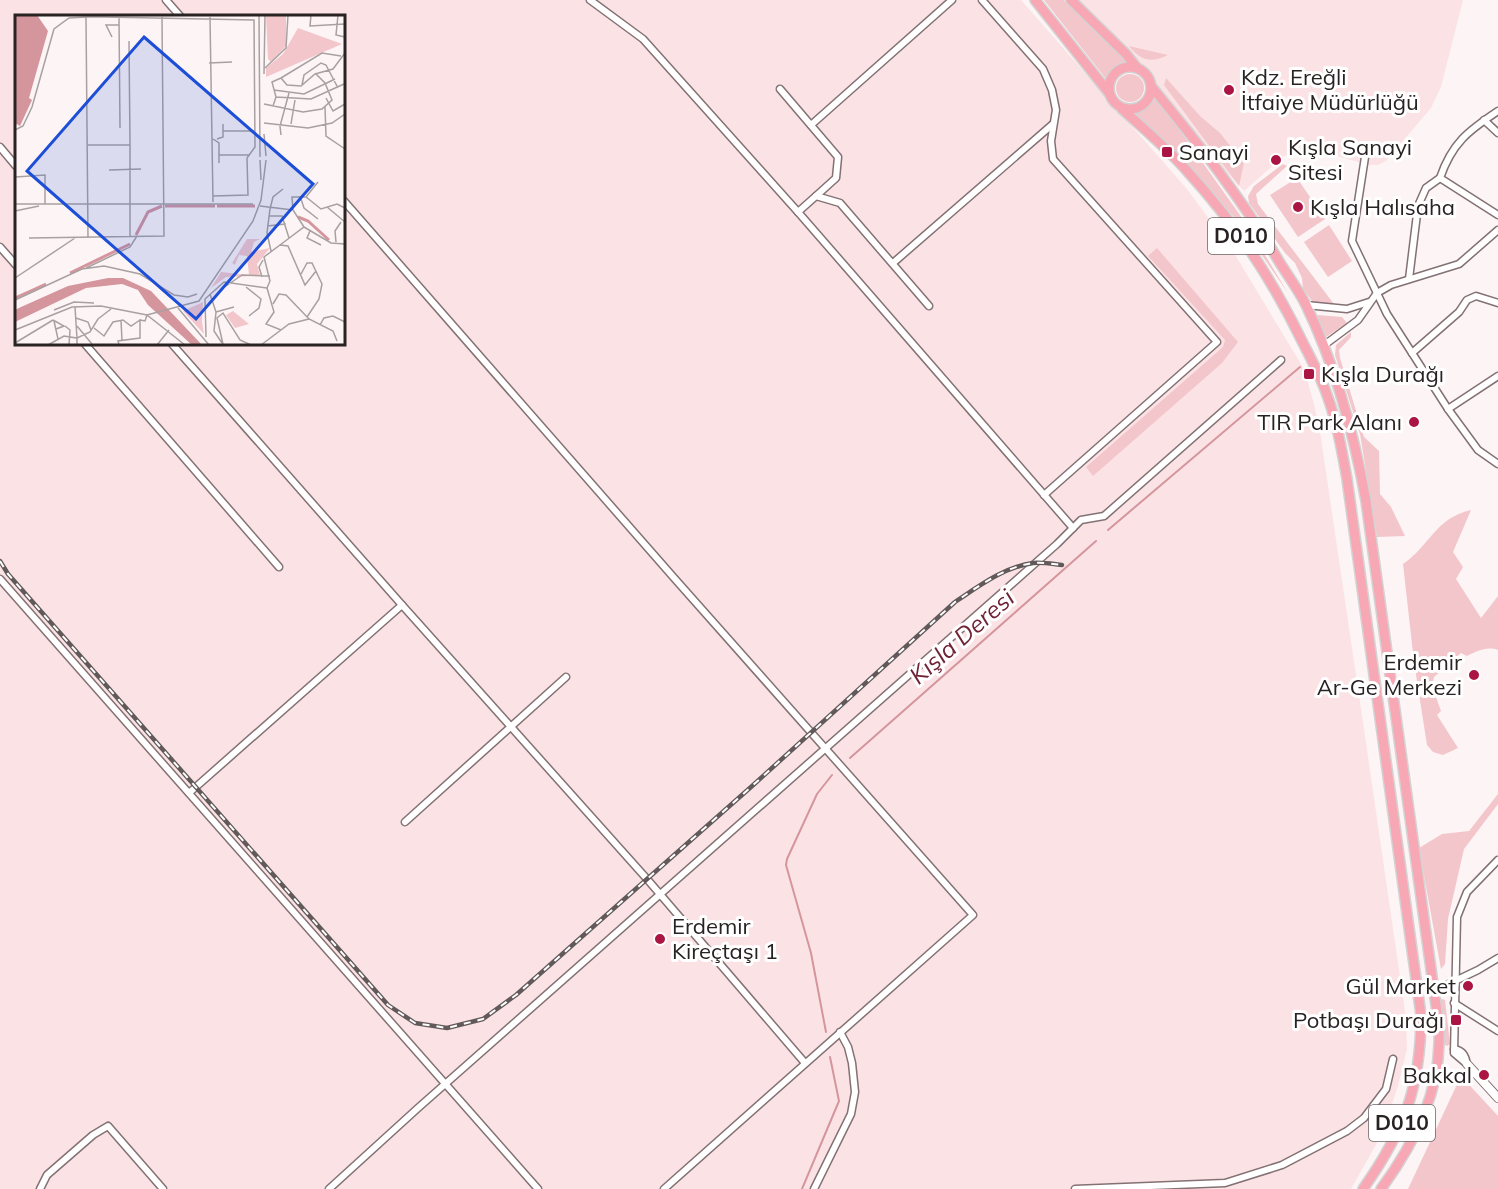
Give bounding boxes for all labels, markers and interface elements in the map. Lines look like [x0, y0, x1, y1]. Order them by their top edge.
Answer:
inset map [15, 15, 345, 345]
place label: Kdz. Ereğli İtfaiye Müdürlüğü [1241, 63, 1419, 116]
marker: Kdz. Ereğli İtfaiye Müdürlüğü [1222, 83, 1236, 97]
place label: Kışla Sanayi Sitesi [1288, 133, 1412, 186]
place label: Sanayi [1179, 138, 1249, 166]
marker: Sanayi [1160, 145, 1174, 159]
marker: Kışla Sanayi Sitesi [1269, 153, 1283, 167]
place label: Kışla Halısaha [1310, 193, 1455, 221]
marker: Kışla Halısaha [1291, 200, 1305, 214]
road number: D010 [1208, 218, 1274, 254]
place label: Kışla Durağı [1321, 360, 1444, 388]
marker: Kışla Durağı [1302, 367, 1316, 381]
place label: TIR Park Alanı [1257, 408, 1402, 436]
marker: TIR Park Alanı [1407, 415, 1421, 429]
water label: Kışla Deresi [903, 582, 1020, 690]
place label: Erdemir Ar-Ge Merkezi [1317, 648, 1462, 701]
marker: Erdemir Ar-Ge Merkezi [1467, 668, 1481, 682]
place label: Erdemir Kireçtaşı 1 [672, 912, 778, 965]
marker: Erdemir Kireçtaşı 1 [653, 932, 667, 946]
place label: Gül Market [1345, 972, 1456, 1000]
marker: Gül Market [1461, 979, 1475, 993]
place label: Potbaşı Durağı [1293, 1006, 1444, 1034]
marker: Potbaşı Durağı [1449, 1013, 1463, 1027]
place label: Bakkal [1403, 1061, 1472, 1089]
marker: Bakkal [1477, 1068, 1491, 1082]
road number: D010 [1369, 1105, 1435, 1141]

